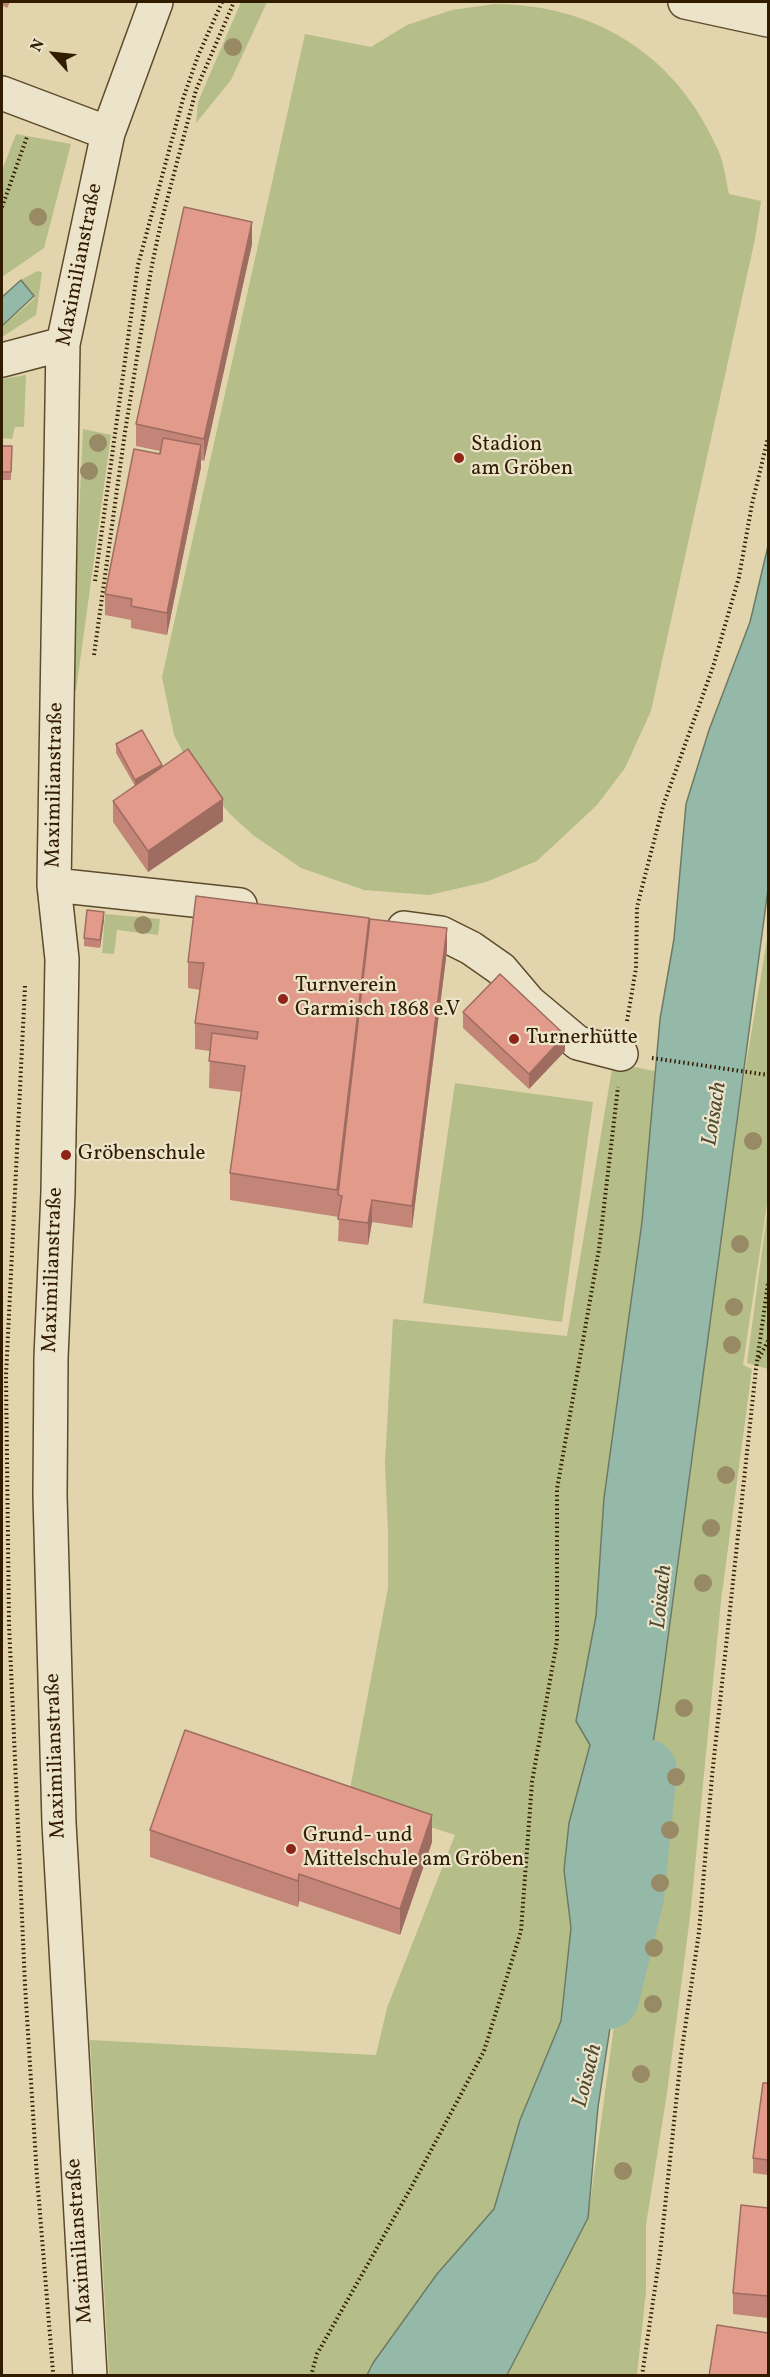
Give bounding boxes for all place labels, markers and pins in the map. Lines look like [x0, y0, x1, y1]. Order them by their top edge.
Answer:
place label: Stadion am Gröben [471, 433, 573, 483]
marker: Stadion am Gröben [452, 451, 466, 465]
place label: Turnverein Garmisch 1868 e.V [295, 974, 460, 1024]
marker: Turnverein Garmisch 1868 e.V [276, 992, 290, 1006]
place label: Turnerhütte [526, 1026, 638, 1052]
marker: Turnerhütte [507, 1032, 521, 1046]
place label: Gröbenschule [78, 1142, 206, 1168]
marker: Gröbenschule [59, 1148, 73, 1162]
place label: Grund- und Mittelschule am Gröben [303, 1824, 524, 1874]
marker: Grund- und Mittelschule am Gröben [284, 1842, 298, 1856]

